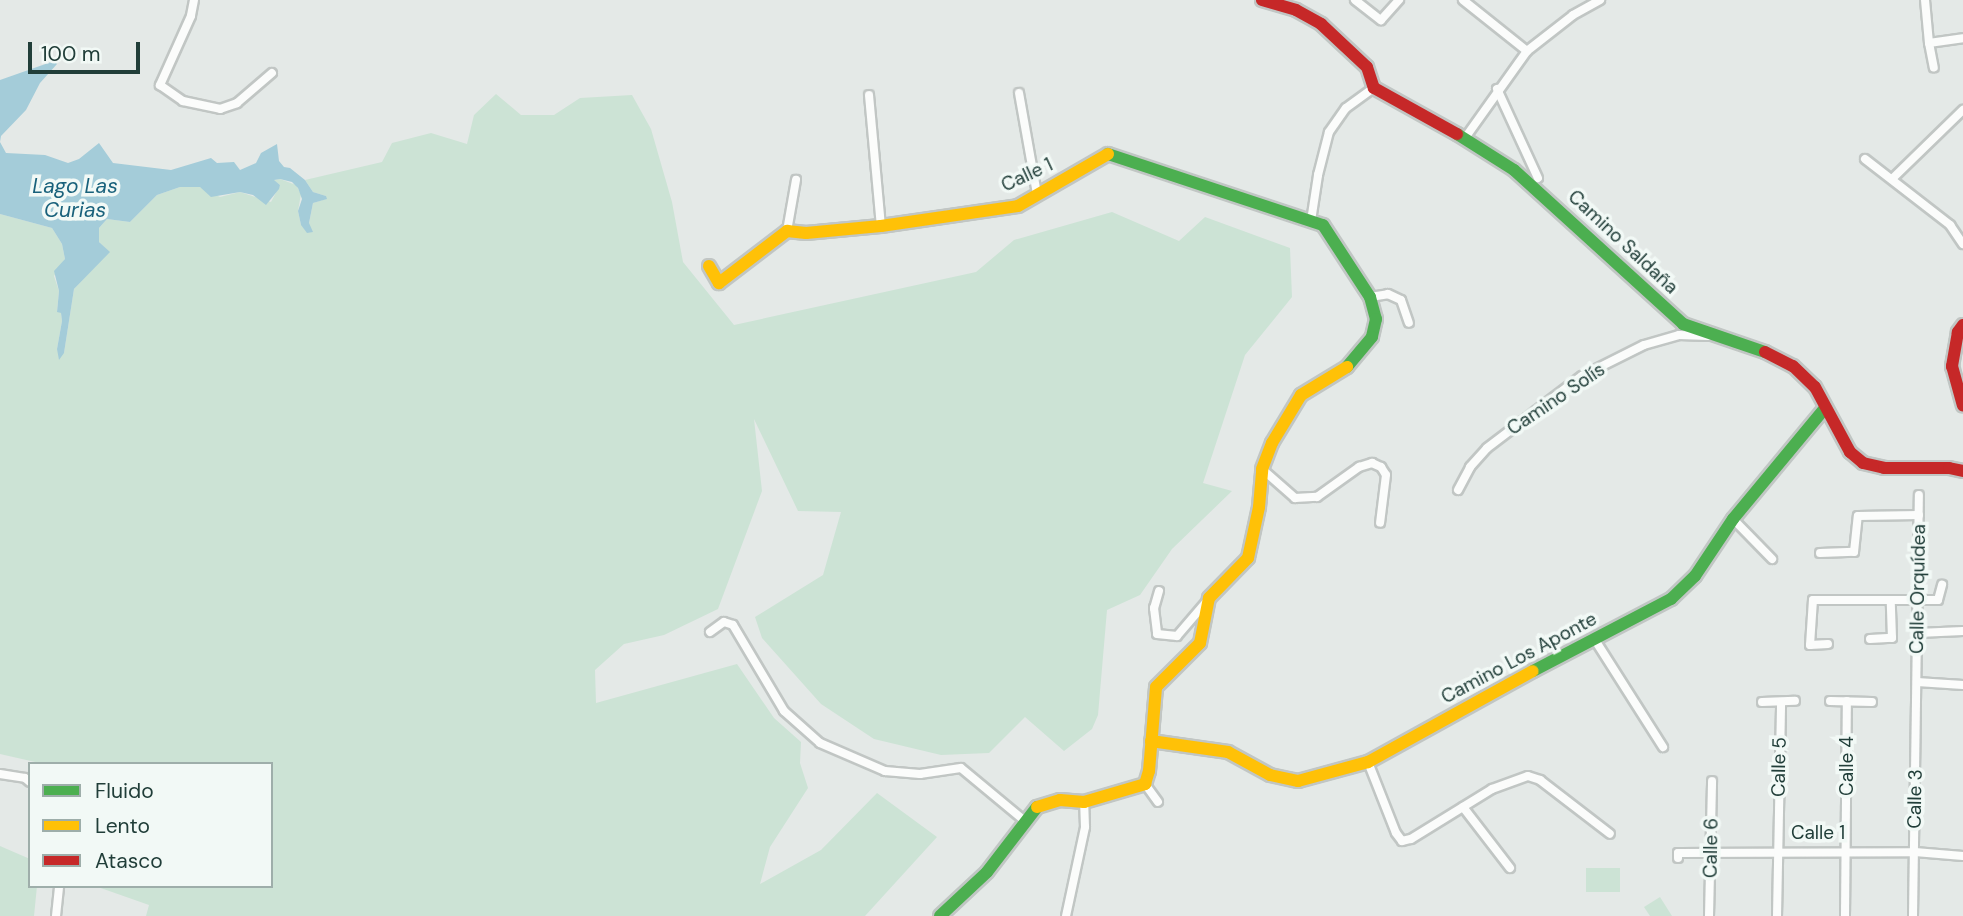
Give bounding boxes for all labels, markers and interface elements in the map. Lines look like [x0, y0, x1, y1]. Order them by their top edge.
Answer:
scale bar [32, 28, 144, 72]
text: 100 m [41, 40, 101, 68]
street label: Calle 1 [998, 153, 1056, 197]
water label: Lago Las Curias [32, 173, 118, 223]
street label: Camino Saldaña [1563, 185, 1683, 299]
street label: Camino Solís [1503, 358, 1609, 440]
street label: Calle Orquídea [1905, 524, 1931, 654]
street label: Camino Los Aponte [1437, 607, 1601, 709]
street label: Calle 4 [1836, 736, 1858, 796]
street label: Calle 5 [1767, 737, 1791, 797]
legend [28, 762, 273, 888]
street label: Calle 3 [1903, 769, 1927, 829]
text: Fluido [95, 777, 154, 805]
text: Lento [95, 812, 150, 840]
street label: Calle 6 [1699, 818, 1723, 878]
street label: Calle 1 [1791, 822, 1845, 844]
text: Atasco [95, 847, 163, 875]

